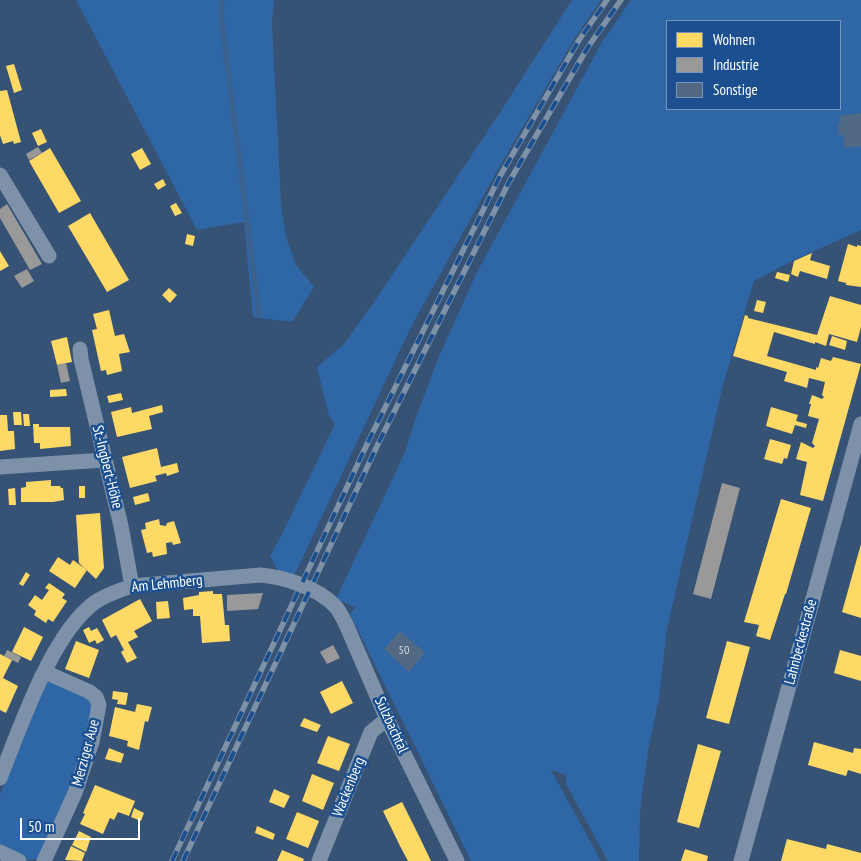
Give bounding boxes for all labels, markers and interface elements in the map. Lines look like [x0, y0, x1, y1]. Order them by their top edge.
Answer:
legend [666, 20, 841, 110]
text: Wohnen [713, 30, 755, 49]
text: Industrie [713, 55, 759, 74]
text: Sonstige [713, 80, 758, 99]
street label: St.-Ingbert-Höhe [88, 423, 126, 511]
street label: Am Lehmberg [131, 571, 203, 597]
street label: Lahnbeckestraße [781, 597, 821, 687]
house number: 50 [399, 644, 409, 658]
street label: Sulzbachtal [370, 694, 412, 756]
street label: Merziger Aue [68, 718, 104, 788]
street label: Wackenberg [329, 755, 369, 819]
scale bar [22, 808, 142, 840]
text: 50 m [28, 817, 54, 836]

